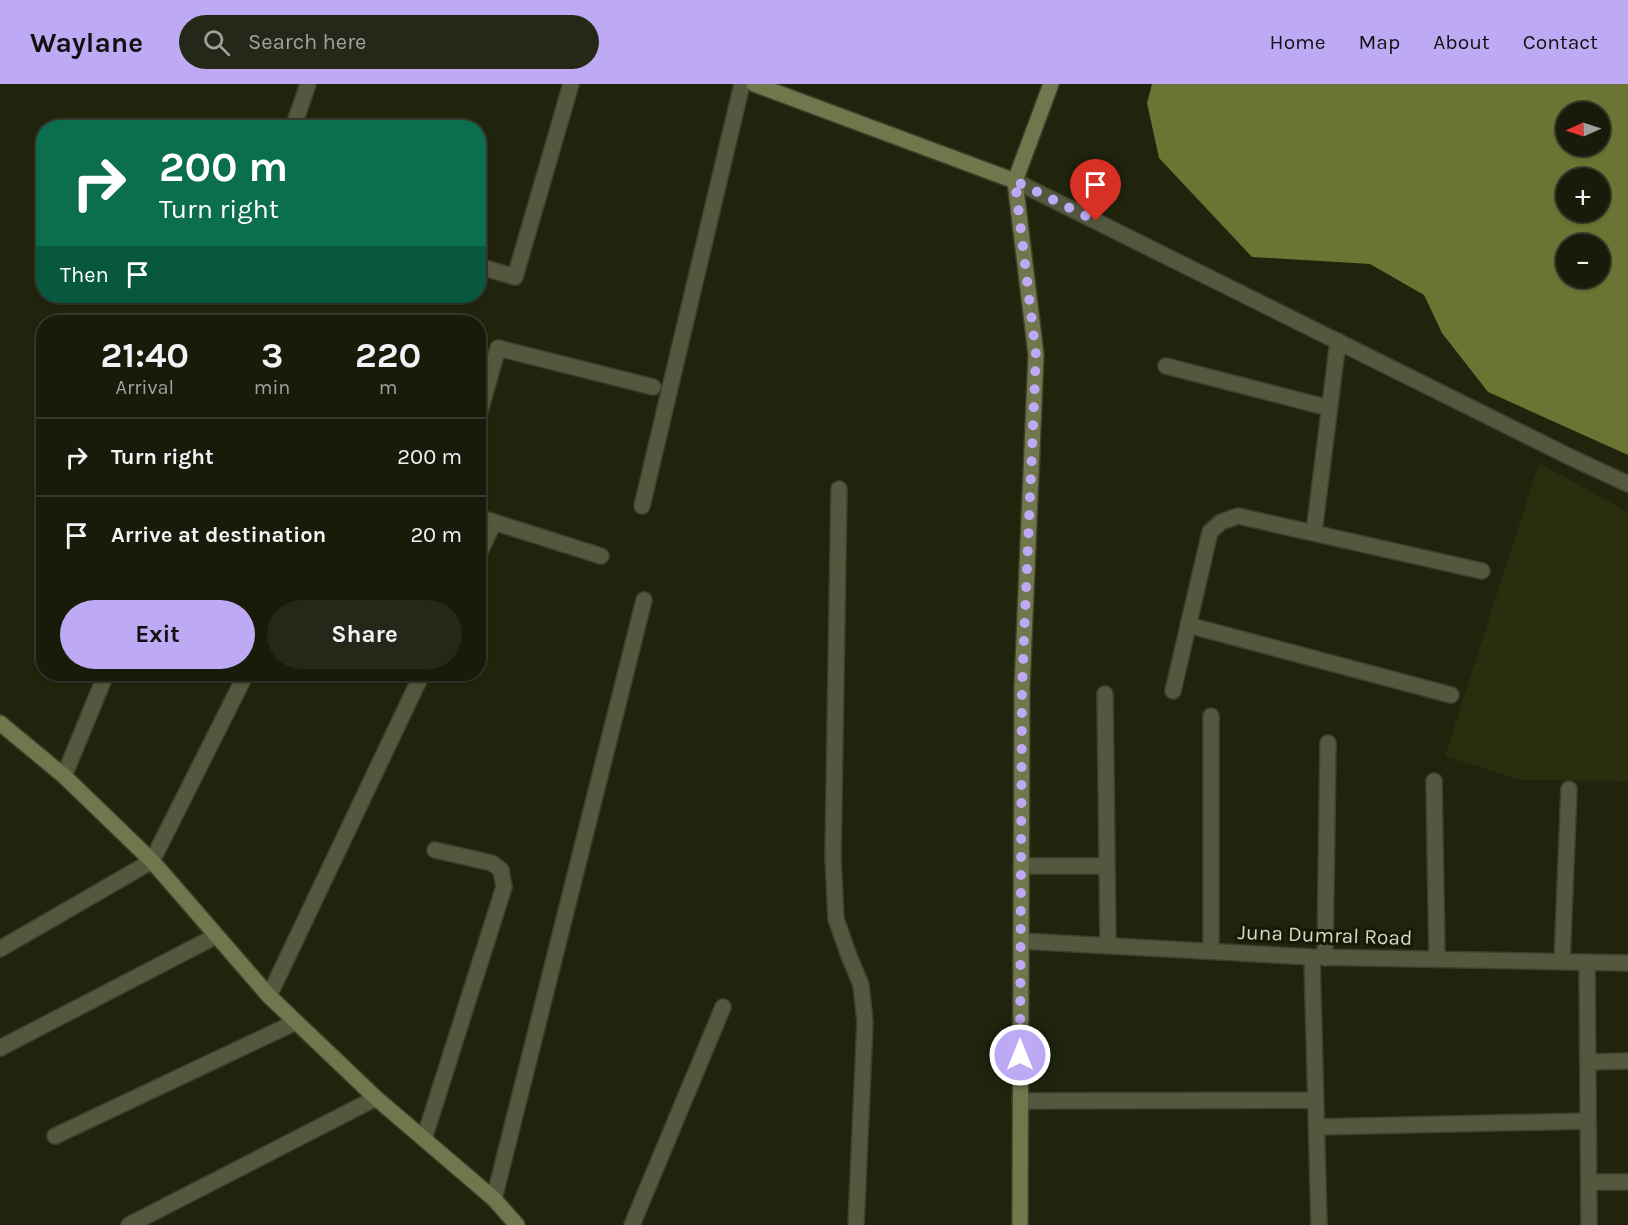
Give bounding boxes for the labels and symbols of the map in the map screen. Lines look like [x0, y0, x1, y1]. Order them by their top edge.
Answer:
north arrow [1556, 102, 1610, 156]
pin [1070, 159, 1121, 221]
street label: Juna Dumral Road [1237, 920, 1413, 950]
position arrow [988, 1023, 1052, 1087]

